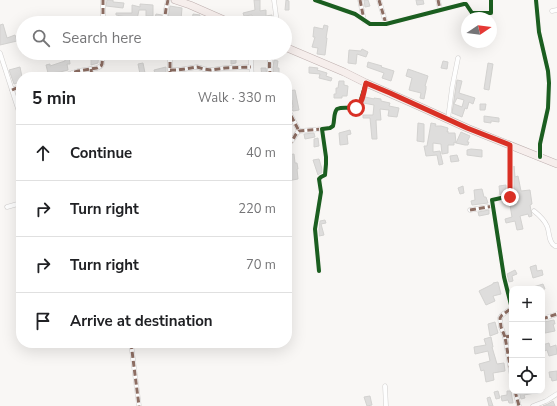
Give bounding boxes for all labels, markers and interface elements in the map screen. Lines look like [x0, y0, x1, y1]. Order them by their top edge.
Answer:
north arrow [461, 12, 497, 48]
search box [16, 16, 292, 60]
icon: search [30, 27, 52, 49]
text: Search here [62, 28, 142, 48]
text: 5 min [32, 87, 76, 110]
text: Walk · 330 m [198, 89, 276, 107]
route start [347, 99, 365, 117]
icon: ahead [32, 142, 54, 164]
text: Continue [70, 143, 132, 163]
text: 40 m [246, 144, 276, 162]
route end [501, 188, 519, 206]
icon: right [32, 198, 54, 220]
text: Turn right [70, 199, 139, 219]
text: 220 m [238, 200, 276, 218]
icon: right [32, 254, 54, 276]
text: Turn right [70, 255, 139, 275]
text: 70 m [246, 256, 276, 274]
map controls [509, 286, 545, 394]
button: + [509, 286, 545, 322]
icon: arrive [32, 310, 54, 332]
text: Arrive at destination [70, 311, 213, 331]
button: − [509, 322, 545, 358]
button: locate [509, 358, 545, 394]

